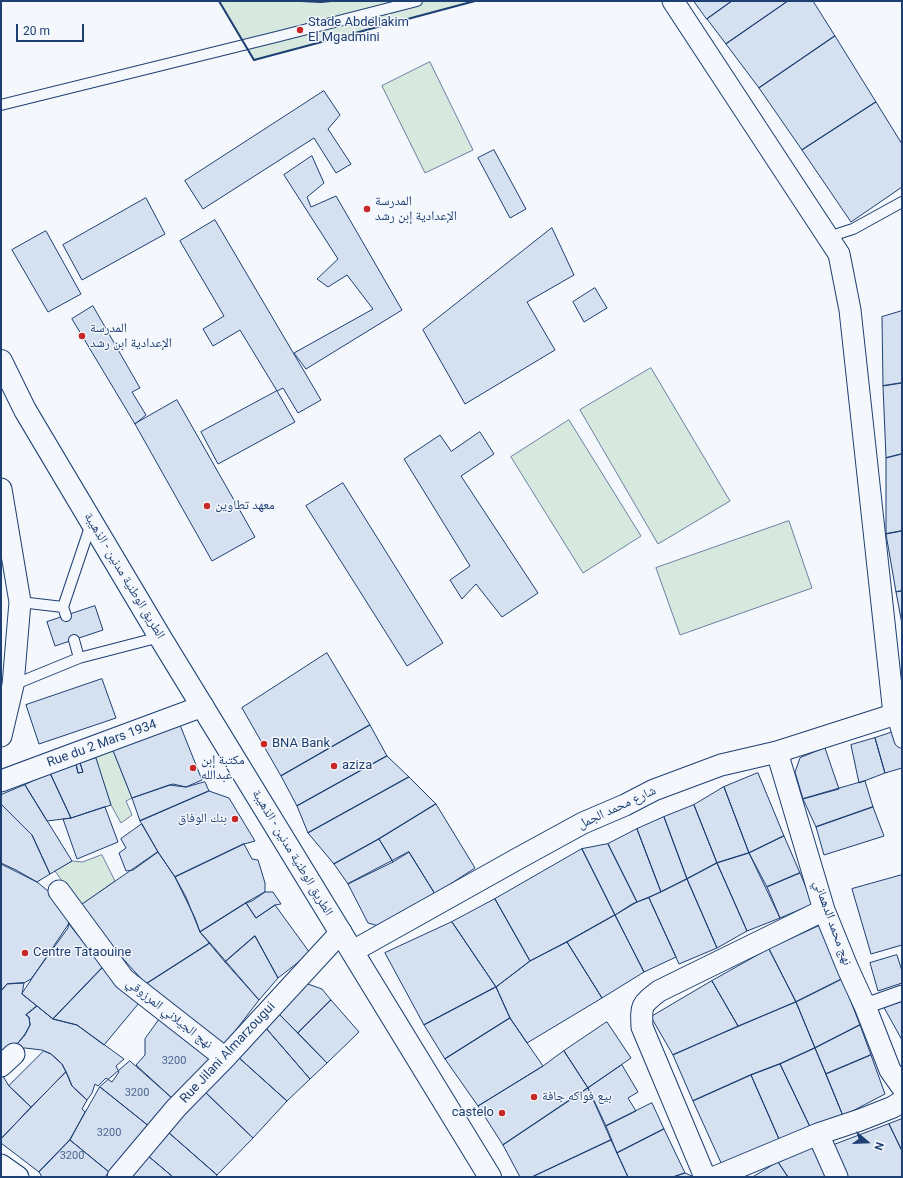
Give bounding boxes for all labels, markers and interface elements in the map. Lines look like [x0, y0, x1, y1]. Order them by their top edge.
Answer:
place label: Stade Abdelاakim El Mgadmini [308, 15, 409, 46]
scale bar [18, 16, 86, 42]
text: 20 m [23, 24, 50, 38]
marker: Stade Abdelاakim El Mgadmini [295, 25, 305, 35]
place label: المدرسة الإعدادية إبن رشد [375, 194, 457, 225]
marker: المدرسة الإعدادية إبن رشد [362, 204, 372, 214]
place label: المدرسة الإعدادية ابن رشد [90, 321, 172, 352]
marker: المدرسة الإعدادية ابن رشد [77, 331, 87, 341]
place label: معهد تطاوين [215, 498, 275, 514]
marker: معهد تطاوين [202, 501, 212, 511]
street label: الطريق الوطنية مدنين - الذهيبة [80, 510, 168, 642]
street label: Rue du 2 Mars 1934 [45, 717, 159, 771]
place label: BNA Bank [272, 736, 330, 752]
marker: BNA Bank [259, 739, 269, 749]
place label: مكتبة إبن عبدالله [201, 753, 245, 784]
place label: aziza [342, 758, 372, 774]
marker: aziza [329, 761, 339, 771]
marker: مكتبة إبن عبدالله [188, 763, 198, 773]
street label: شارع محمد الجمل [575, 783, 659, 833]
street label: الطريق الوطنية مدنين - الذهيبة [248, 787, 336, 919]
place label: بنك الوفاق [178, 811, 227, 827]
marker: بنك الوفاق [230, 814, 240, 824]
street label: نهج محمد الدهماني [809, 878, 855, 968]
place label: Centre Tataouine [33, 945, 131, 961]
marker: Centre Tataouine [20, 948, 30, 958]
street label: نهج الجيلاني المرزوقي [123, 975, 215, 1053]
street label: Rue Jilani Almarzougui [177, 999, 279, 1107]
house number: 3200 [162, 1054, 186, 1068]
house number: 3200 [125, 1086, 149, 1100]
place label: بيع فواكه جافة [542, 1089, 612, 1105]
marker: بيع فواكه جافة [529, 1092, 539, 1102]
place label: castelo [452, 1105, 494, 1121]
marker: castelo [497, 1108, 507, 1118]
north arrow [847, 1122, 887, 1162]
house number: 3200 [97, 1126, 121, 1140]
text: N [871, 1140, 886, 1152]
house number: 3200 [60, 1149, 84, 1163]

